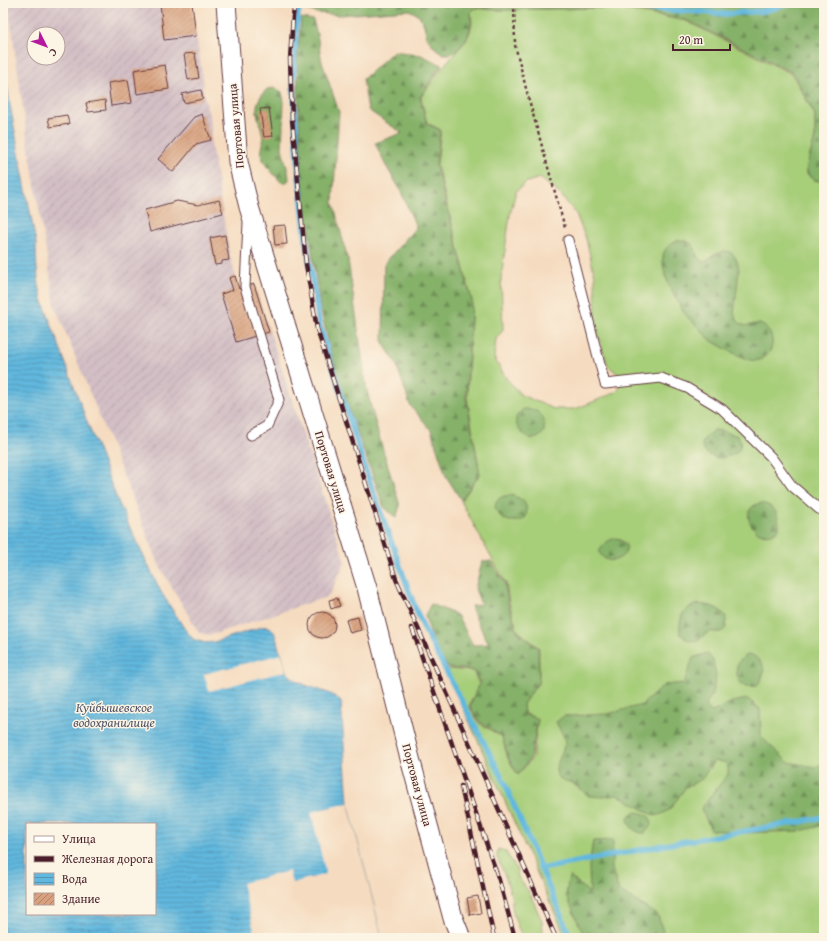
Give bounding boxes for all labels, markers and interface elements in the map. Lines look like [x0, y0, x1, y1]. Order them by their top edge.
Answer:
north arrow [26, 26, 66, 66]
scale bar [673, 26, 730, 52]
text: 20 m [679, 31, 703, 48]
text: С [45, 45, 61, 60]
street label: Портовая улица [223, 83, 248, 169]
street label: Портовая улица [311, 429, 352, 515]
water label: Куйбышевское водохранилище [73, 698, 155, 732]
street label: Портовая улица [398, 742, 437, 828]
legend [26, 823, 156, 915]
text: Улица [62, 830, 96, 847]
text: Железная дорога [61, 850, 153, 867]
text: Вода [62, 870, 87, 887]
text: Здание [62, 890, 101, 907]

